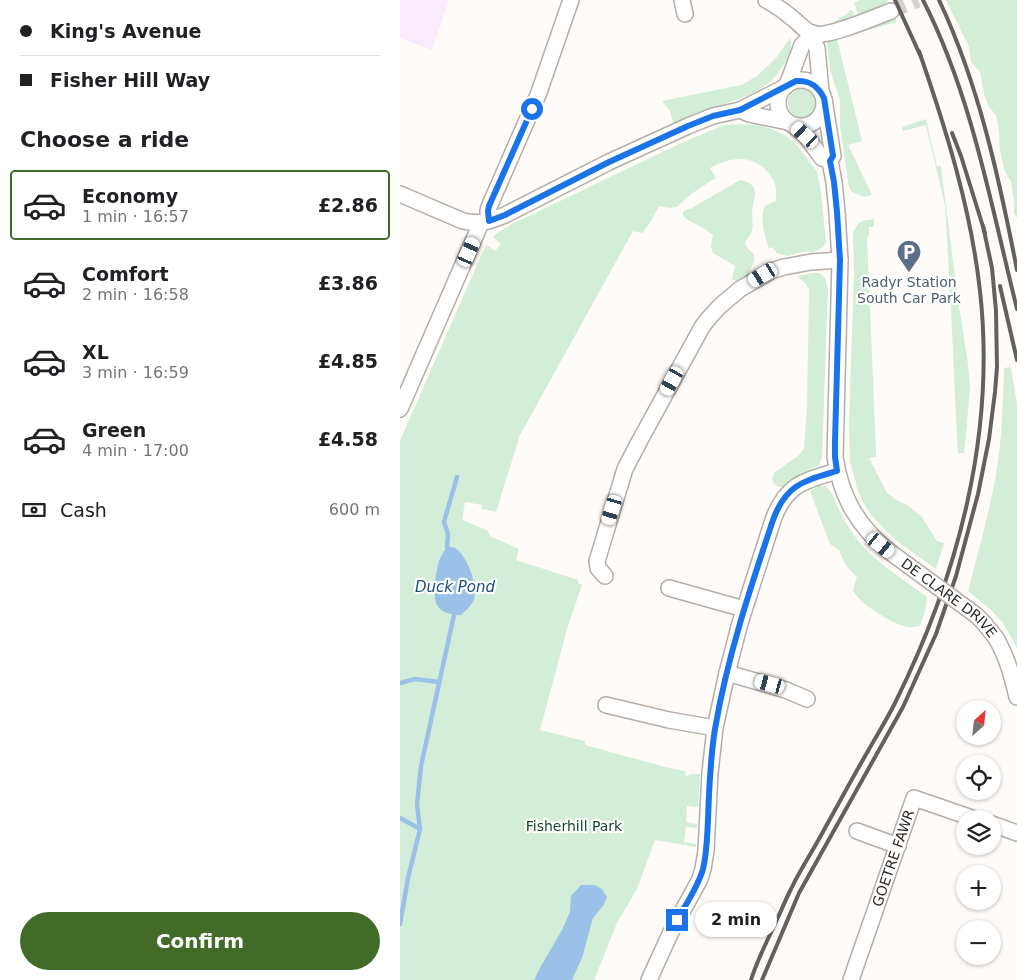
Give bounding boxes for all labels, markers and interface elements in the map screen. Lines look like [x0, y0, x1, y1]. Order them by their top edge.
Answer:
text: King's Avenue [50, 20, 201, 42]
text: Fisher Hill Way [50, 69, 210, 91]
route start [521, 98, 543, 120]
car [788, 119, 821, 151]
text: Choose a ride [20, 127, 189, 152]
icon: car [22, 183, 67, 228]
text: Economy [82, 185, 178, 207]
text: £2.86 [318, 194, 378, 216]
text: 1 min · 16:57 [82, 207, 189, 226]
car [456, 235, 481, 269]
parking icon: Radyr Station South Car Park [896, 239, 922, 273]
icon: car [22, 261, 67, 306]
car [746, 261, 779, 289]
text: Comfort [82, 263, 169, 285]
text: £3.86 [318, 272, 378, 294]
place label: Radyr Station South Car Park [857, 274, 962, 306]
text: 2 min · 16:58 [82, 285, 189, 304]
icon: car [22, 339, 67, 384]
text: XL [82, 341, 109, 363]
text: £4.85 [318, 350, 378, 372]
text: 3 min · 16:59 [82, 363, 189, 382]
car [658, 364, 685, 398]
icon: car [22, 417, 67, 462]
text: Green [82, 419, 146, 441]
text: £4.58 [318, 428, 378, 450]
text: 4 min · 17:00 [82, 441, 189, 460]
car [600, 493, 623, 527]
icon: cash [20, 496, 48, 524]
text: Cash [60, 499, 107, 521]
text: 600 m [329, 500, 380, 519]
car [864, 530, 897, 560]
street label: DE CLARE DRIVE [898, 555, 1000, 640]
water label: Duck Pond [415, 578, 495, 596]
car [753, 673, 786, 695]
north arrow [956, 700, 1001, 745]
map controls [956, 700, 1001, 965]
button: locate [956, 755, 1001, 800]
street label: GOETRE FAWR [869, 807, 917, 909]
button: layers [956, 810, 1001, 855]
park label: Fisherhill Park [526, 818, 623, 834]
button: + [956, 865, 1001, 910]
callout: 2 min [694, 902, 777, 938]
route end [666, 909, 688, 931]
text: 2 min [711, 910, 761, 929]
button: Confirm [20, 912, 380, 970]
button: − [956, 920, 1001, 965]

